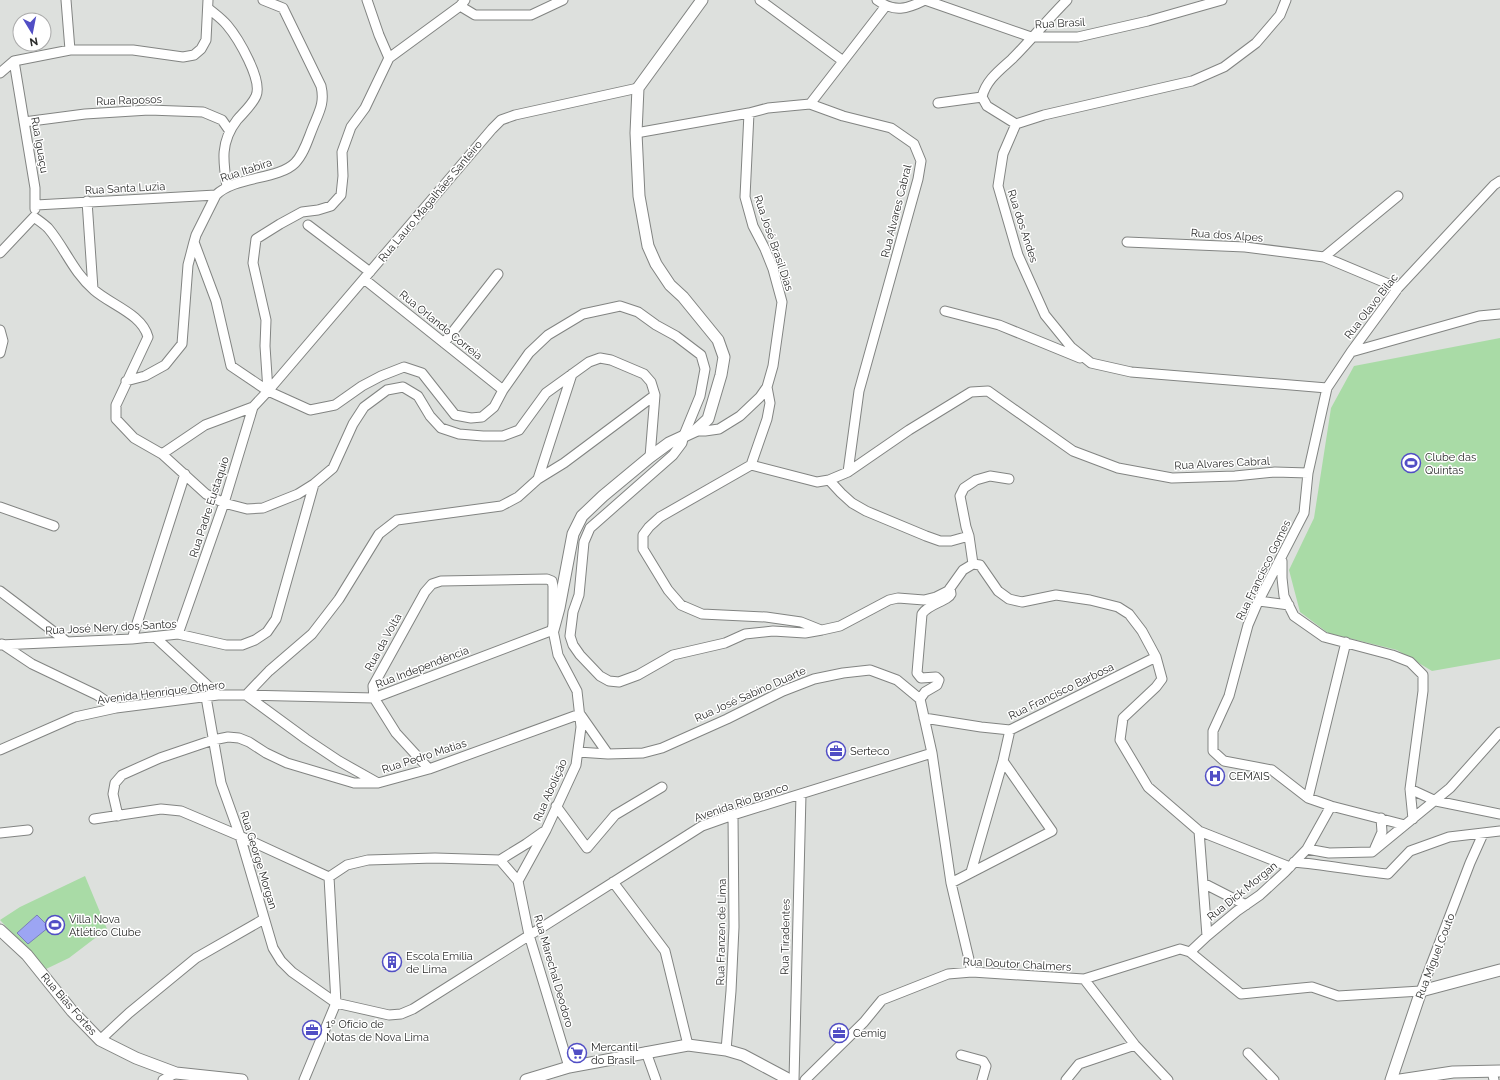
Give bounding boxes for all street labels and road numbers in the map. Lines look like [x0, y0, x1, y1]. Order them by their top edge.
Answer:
street label: Rua Brasil [1035, 16, 1085, 31]
street label: Rua Raposos [96, 93, 162, 108]
street label: Rua Iguaçu [28, 116, 51, 174]
street label: Rua Lauro Magalhães Santeiro [376, 138, 485, 265]
street label: Rua Itabira [219, 156, 274, 185]
street label: Rua Alvares Cabral [879, 163, 914, 259]
street label: Rua Santa Luzia [84, 180, 166, 197]
street label: Rua dos Andes [1005, 188, 1040, 264]
street label: Rua José Brasil Dias [751, 194, 796, 293]
street label: Rua dos Alpes [1190, 226, 1264, 245]
street label: Rua Olavo Bilac [1342, 271, 1401, 342]
street label: Rua Orlando Correia [397, 288, 485, 363]
street label: Rua Padre Eustaquio [187, 455, 232, 559]
street label: Rua Alvares Cabral [1174, 455, 1270, 472]
street label: Rua Francisco Gomes [1233, 518, 1293, 623]
street label: Rua da Volta [362, 611, 405, 673]
street label: Rua José Nery dos Santos [45, 618, 177, 637]
street label: Rua Independência [374, 644, 471, 691]
street label: Rua Francisco Barbosa [1006, 660, 1116, 723]
street label: Rua José Sabino Duarte [693, 664, 808, 725]
street label: Avenida Henrique Othero [97, 678, 226, 707]
street label: Rua Pedro Matias [380, 737, 468, 776]
street label: Rua Abolição [531, 757, 570, 823]
street label: Avenida Rio Branco [692, 780, 790, 825]
street label: Rua George Morgan [237, 809, 280, 911]
street label: Rua Dick Morgan [1205, 859, 1280, 924]
street label: Rua Franzen de Lima [714, 879, 729, 985]
street label: Rua Tiradentes [778, 899, 793, 975]
street label: Rua Miguel Couto [1413, 911, 1458, 1001]
street label: Rua Marechal Deodoro [531, 913, 576, 1029]
street label: Rua Doutor Chalmers [962, 955, 1072, 974]
street label: Rua Bias Fortes [38, 971, 99, 1038]

